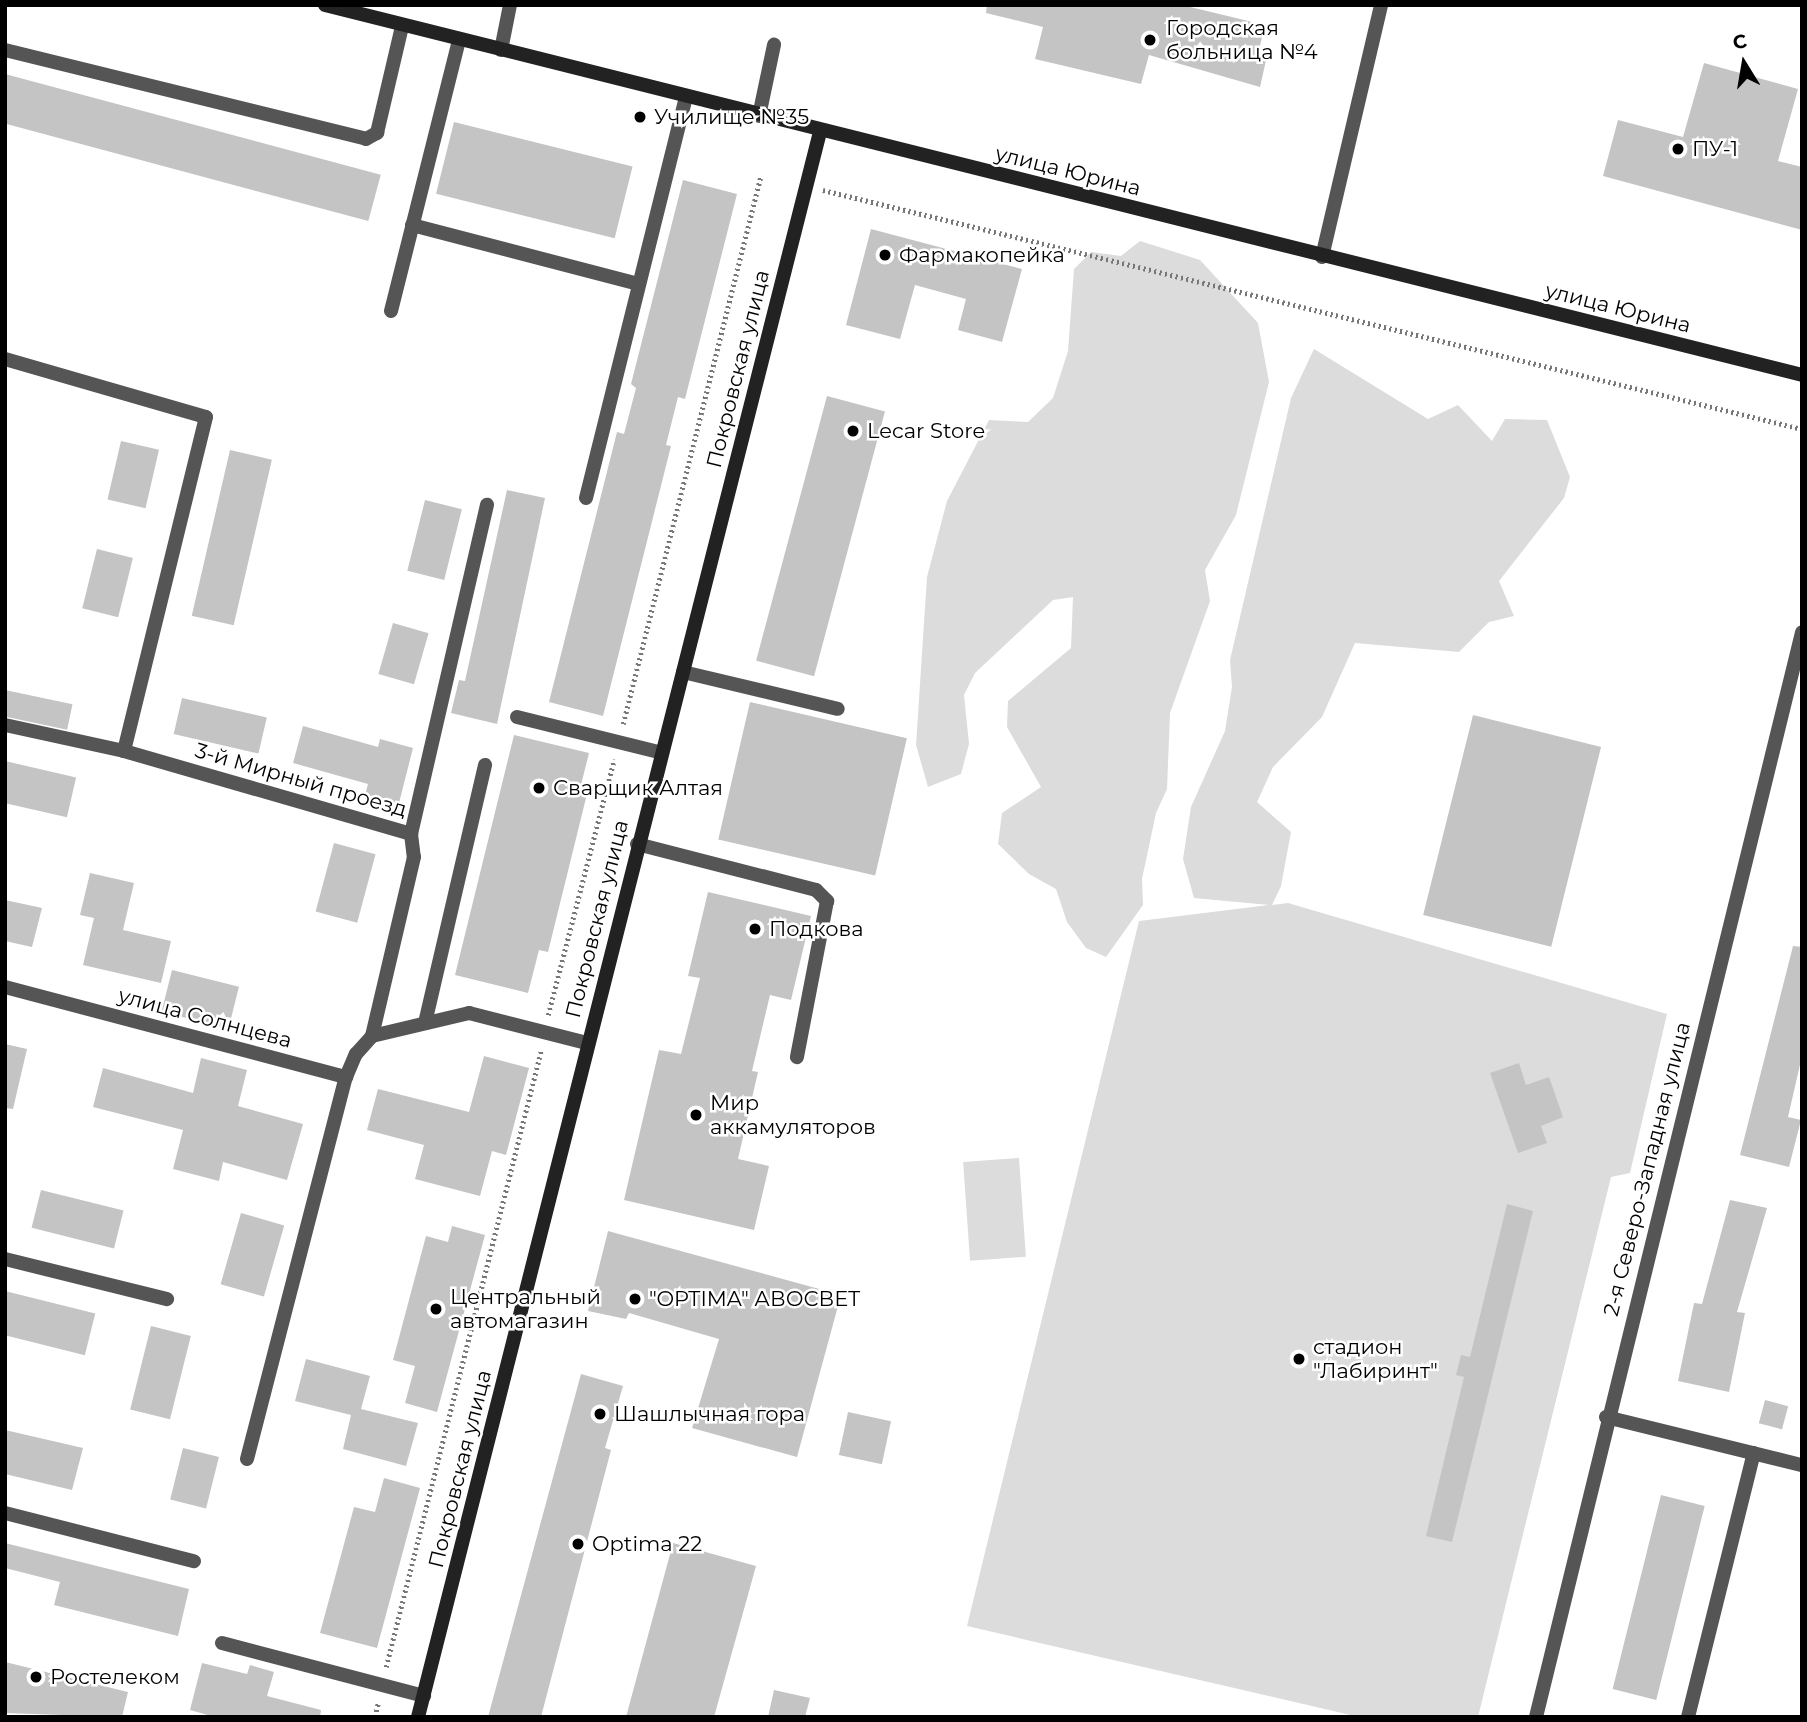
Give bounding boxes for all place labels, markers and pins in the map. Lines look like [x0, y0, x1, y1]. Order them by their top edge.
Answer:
place label: Городская больница №4 [1166, 15, 1318, 65]
marker: Городская больница №4 [1140, 30, 1160, 50]
place label: Училище №35 [654, 104, 809, 130]
marker: Училище №35 [632, 109, 648, 125]
place label: ПУ-1 [1692, 136, 1738, 162]
marker: ПУ-1 [1670, 141, 1686, 157]
place label: Фармакопейка [899, 242, 1065, 268]
marker: Фармакопейка [877, 247, 893, 263]
place label: Lecar Store [867, 418, 985, 444]
marker: Lecar Store [845, 423, 861, 439]
place label: Сварщик Алтая [553, 775, 723, 801]
marker: Сварщик Алтая [531, 780, 547, 796]
place label: Подкова [769, 916, 863, 942]
marker: Подкова [747, 921, 763, 937]
place label: Мир аккамуляторов [710, 1090, 876, 1140]
marker: Мир аккамуляторов [688, 1107, 704, 1123]
place label: Центральный автомагазин [450, 1284, 601, 1334]
place label: "OPTIMA" АВОСВЕТ [649, 1286, 860, 1312]
marker: "OPTIMA" АВОСВЕТ [627, 1291, 643, 1307]
marker: Центральный автомагазин [428, 1301, 444, 1317]
place label: стадион "Лабиринт" [1313, 1334, 1438, 1384]
marker: стадион "Лабиринт" [1291, 1351, 1307, 1367]
place label: Шашлычная гора [614, 1401, 805, 1427]
marker: Шашлычная гора [592, 1406, 608, 1422]
place label: Optima 22 [592, 1531, 702, 1557]
marker: Optima 22 [570, 1536, 586, 1552]
place label: Ростелеком [50, 1664, 180, 1690]
marker: Ростелеком [28, 1669, 44, 1685]

